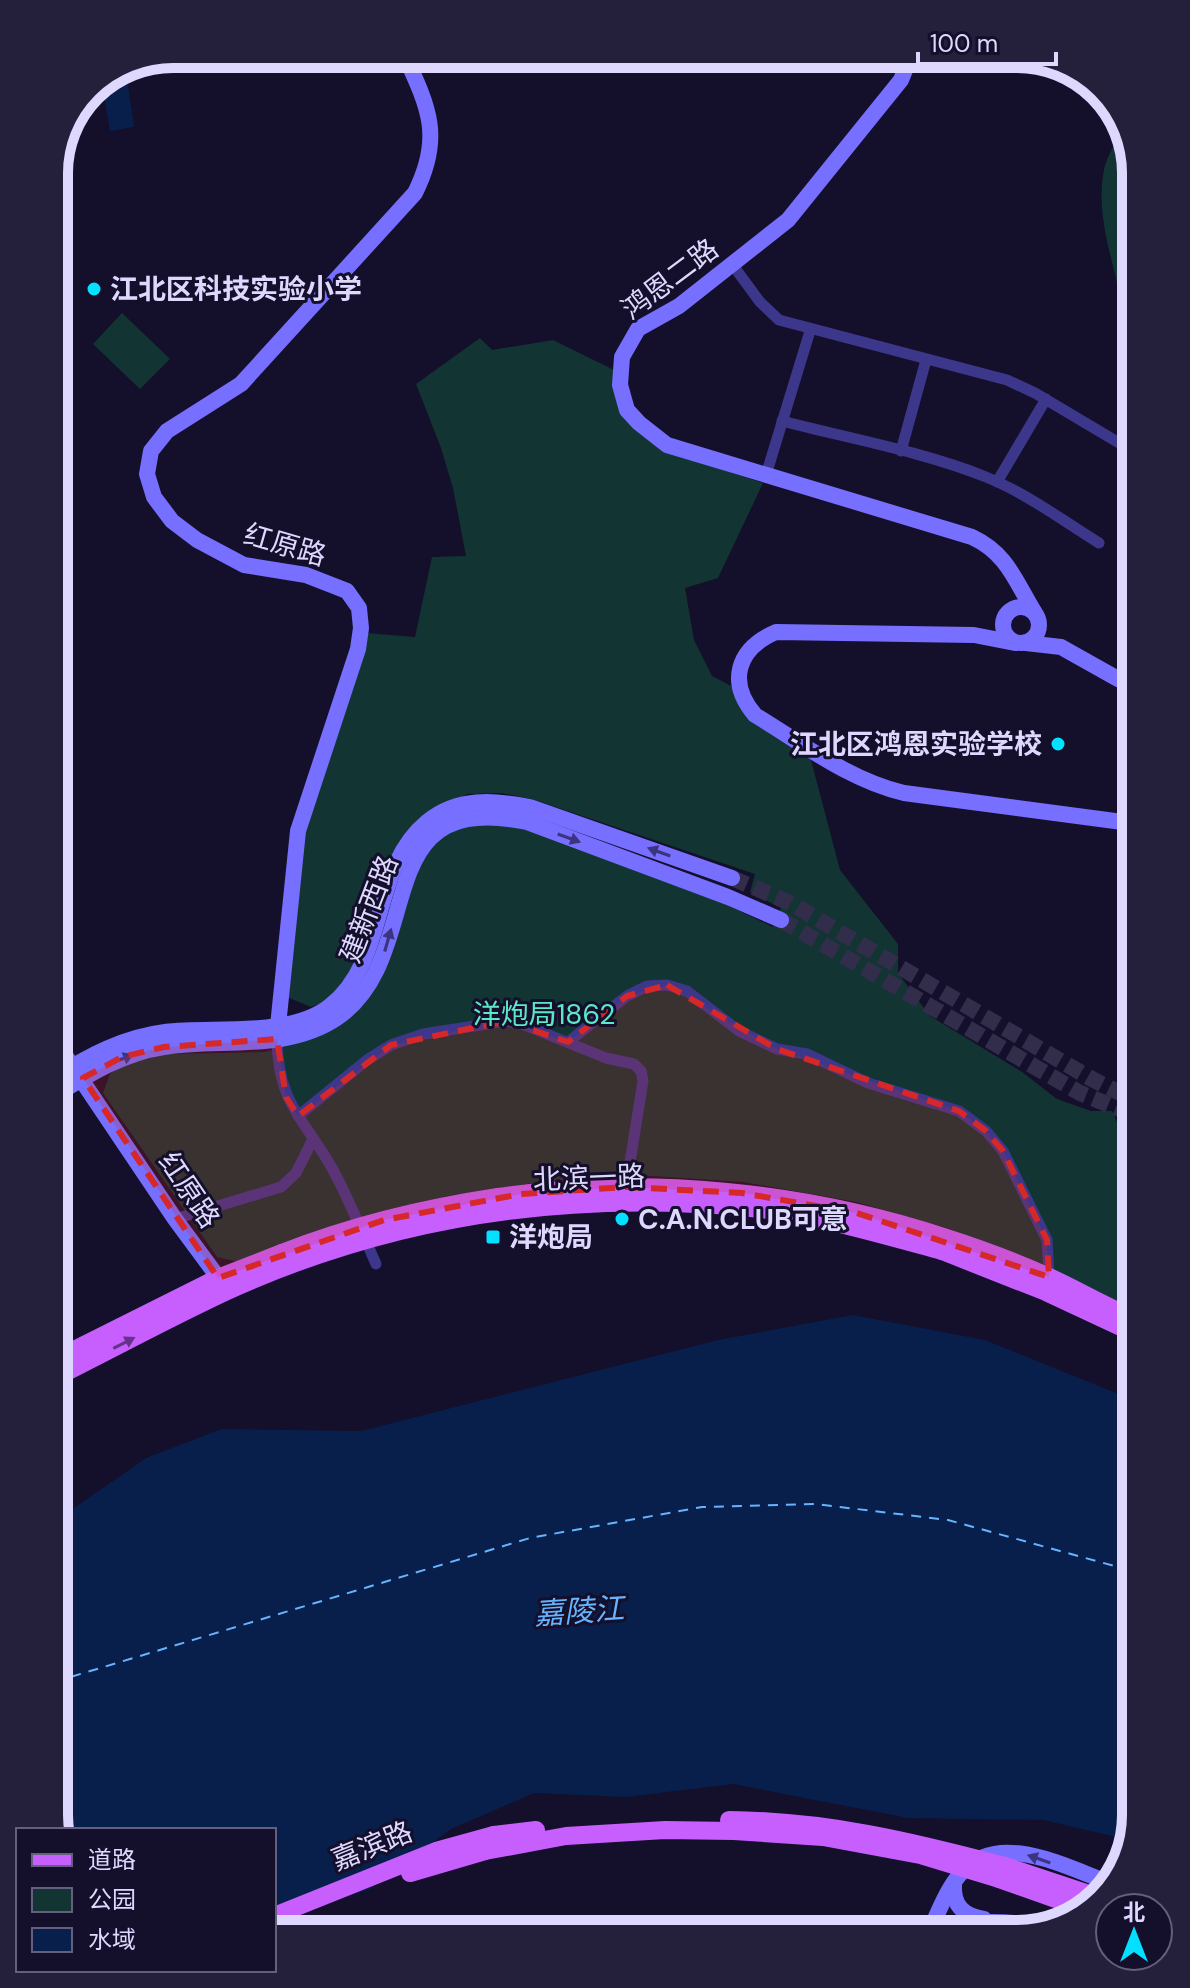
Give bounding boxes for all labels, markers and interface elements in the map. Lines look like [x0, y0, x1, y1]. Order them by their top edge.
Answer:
scale bar [918, 16, 1056, 66]
text: 100 m [930, 28, 998, 59]
street label: 鸿恩二路 [614, 231, 726, 327]
place label: 江北区科技实验小学 [110, 271, 362, 308]
marker: 江北区科技实验小学 [85, 280, 103, 298]
street label: 红原路 [240, 516, 330, 574]
place label: 江北区鸿恩实验学校 [790, 726, 1042, 763]
marker: 江北区鸿恩实验学校 [1049, 735, 1067, 753]
one-way arrow [557, 832, 581, 845]
one-way arrow [646, 846, 670, 858]
street label: 建新西路 [332, 850, 406, 968]
one-way arrow [382, 928, 395, 952]
park label: 洋炮局1862 [473, 996, 615, 1033]
one-way arrow [110, 1052, 134, 1065]
street label: 红原路 [150, 1145, 228, 1235]
street label: 北滨一路 [532, 1158, 646, 1198]
place label: C.A.N.CLUB可意 [638, 1201, 848, 1238]
marker: C.A.N.CLUB可意 [613, 1210, 631, 1228]
place label: 洋炮局 [509, 1219, 593, 1256]
marker: 洋炮局 [484, 1228, 502, 1246]
one-way arrow [112, 1336, 135, 1350]
water label: 嘉陵江 [533, 1588, 628, 1634]
street label: 嘉滨路 [326, 1813, 418, 1879]
legend [16, 1828, 276, 1972]
text: 道路 [88, 1844, 136, 1875]
one-way arrow [1027, 1852, 1051, 1864]
text: 公园 [88, 1884, 136, 1915]
north arrow [1094, 1892, 1174, 1972]
text: 北 [1123, 1898, 1145, 1927]
text: 水域 [88, 1924, 136, 1955]

